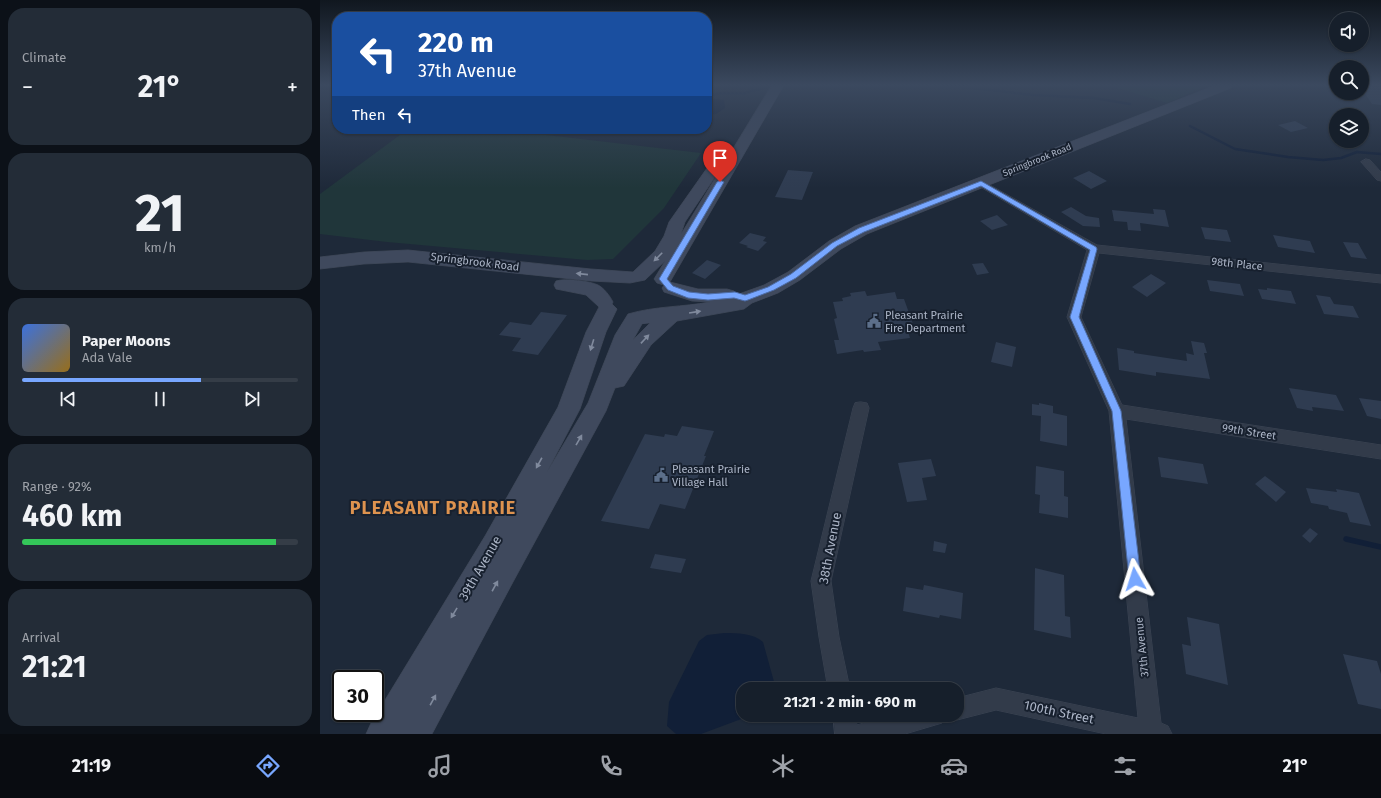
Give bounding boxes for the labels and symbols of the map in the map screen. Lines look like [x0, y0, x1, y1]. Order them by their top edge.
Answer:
pin [703, 141, 737, 182]
street label: Springbrook Road [1001, 142, 1073, 178]
street label: Springbrook Road [430, 250, 520, 274]
one-way arrow [654, 252, 663, 262]
street label: 98th Place [1211, 255, 1263, 273]
one-way arrow [575, 271, 588, 278]
one-way arrow [689, 309, 701, 315]
place label: Pleasant Prairie Fire Department [885, 309, 966, 335]
public building icon: Pleasant Prairie Fire Department [866, 313, 882, 329]
one-way arrow [641, 334, 650, 344]
one-way arrow [589, 339, 595, 351]
street label: 99th Street [1221, 421, 1277, 443]
one-way arrow [575, 434, 582, 446]
one-way arrow [535, 457, 542, 469]
place label: Pleasant Prairie Village Hall [672, 463, 750, 489]
public building icon: Pleasant Prairie Village Hall [653, 467, 669, 483]
district label: PLEASANT PRAIRIE [350, 497, 516, 519]
street label: 38th Avenue [816, 511, 844, 585]
street label: 39th Avenue [455, 533, 505, 603]
position arrow [1114, 558, 1156, 600]
one-way arrow [492, 580, 499, 591]
one-way arrow [450, 607, 457, 619]
street label: 37th Avenue [1132, 616, 1152, 678]
speed limit sign: 30 [332, 670, 384, 722]
one-way arrow [430, 694, 437, 706]
street label: 100th Street [1023, 697, 1096, 727]

